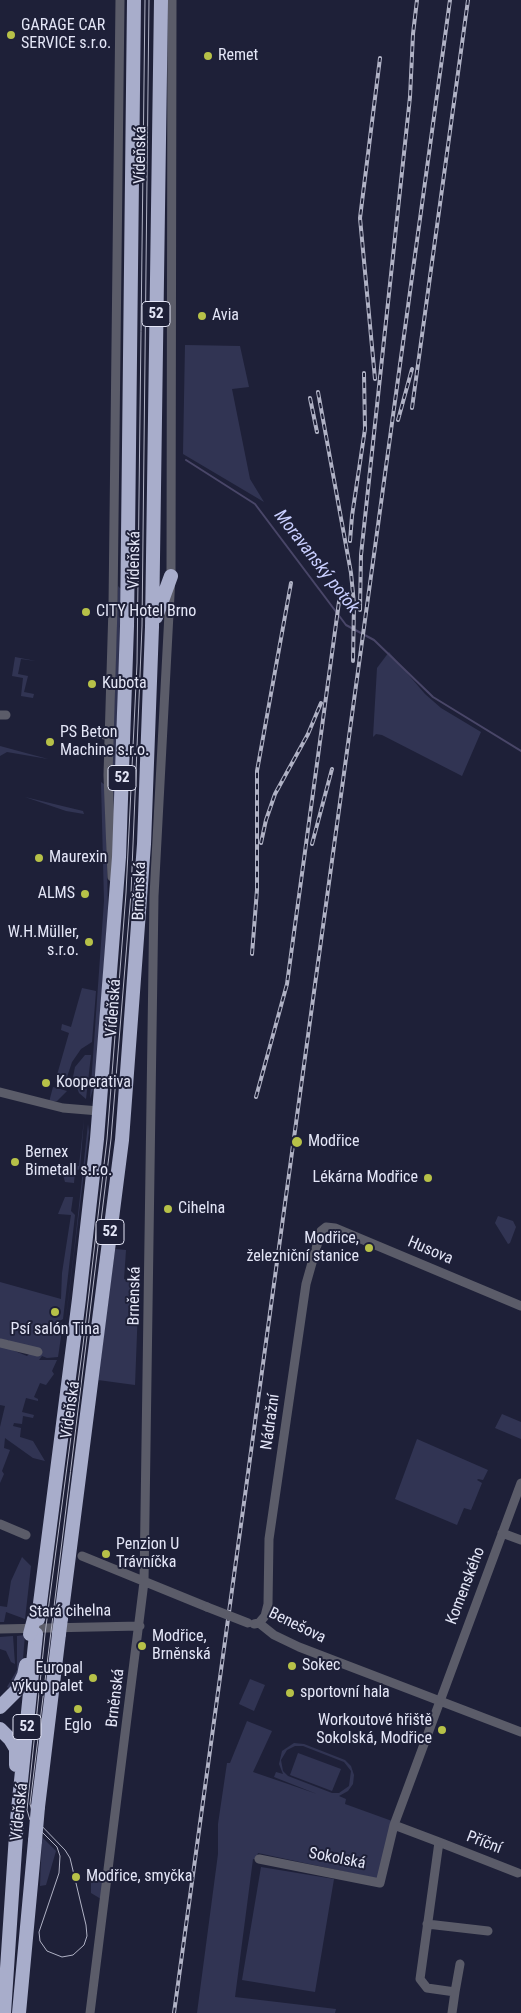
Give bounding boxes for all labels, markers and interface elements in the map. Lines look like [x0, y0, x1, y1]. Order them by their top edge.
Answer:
place label: GARAGE CAR SERVICE s.r.o. [21, 16, 111, 54]
marker: GARAGE CAR SERVICE s.r.o. [5, 29, 17, 41]
place label: Remet [218, 46, 258, 66]
marker: Remet [202, 50, 214, 62]
street label: Vídeňská [131, 126, 151, 184]
road number: 52 [142, 302, 170, 326]
place label: Avia [212, 306, 239, 326]
marker: Avia [196, 310, 208, 322]
water label: Moravanský potok [269, 506, 363, 618]
street label: Vídeňská [125, 531, 145, 589]
place label: CITY Hotel Brno [96, 602, 196, 622]
marker: CITY Hotel Brno [80, 606, 92, 618]
place label: Kubota [102, 674, 147, 694]
marker: Kubota [86, 678, 98, 690]
place label: PS Beton Machine s.r.o. [60, 723, 149, 761]
marker: PS Beton Machine s.r.o. [44, 736, 56, 748]
road number: 52 [108, 766, 136, 790]
place label: Maurexin [49, 848, 107, 868]
marker: Maurexin [33, 852, 45, 864]
street label: Brněnská [129, 861, 151, 921]
place label: ALMS [38, 884, 75, 904]
marker: ALMS [79, 888, 91, 900]
place label: W.H.Müller, s.r.o. [8, 923, 79, 961]
marker: W.H.Müller, s.r.o. [83, 936, 95, 948]
street label: Vídeňská [102, 978, 126, 1038]
place label: Kooperativa [56, 1073, 131, 1093]
marker: Kooperativa [40, 1077, 52, 1089]
place label: Modřice [308, 1132, 359, 1152]
marker: Modřice [290, 1135, 304, 1149]
place label: Bernex Bimetall s.r.o. [25, 1143, 112, 1181]
marker: Bernex Bimetall s.r.o. [9, 1156, 21, 1168]
place label: Lékárna Modřice [313, 1168, 418, 1188]
marker: Lékárna Modřice [422, 1172, 434, 1184]
place label: Cihelna [178, 1199, 225, 1219]
marker: Cihelna [162, 1203, 174, 1215]
road number: 52 [96, 1220, 124, 1244]
place label: Modřice, železniční stanice [246, 1229, 359, 1267]
street label: Husova [404, 1233, 456, 1269]
marker: Modřice, železniční stanice [363, 1242, 375, 1254]
street label: Brněnská [125, 1266, 145, 1326]
marker: Psí salón Tina [49, 1306, 61, 1318]
place label: Psí salón Tina [10, 1320, 100, 1340]
street label: Vídeňská [57, 1380, 85, 1440]
street label: Nádražní [258, 1393, 284, 1451]
place label: Penzion U Trávníčka [116, 1535, 179, 1573]
street label: Komenského [442, 1545, 490, 1627]
marker: Penzion U Trávníčka [100, 1548, 112, 1560]
street label: Stará cihelna [29, 1602, 111, 1622]
street label: Benešova [265, 1604, 329, 1648]
place label: Modřice, Brněnská [152, 1627, 211, 1665]
marker: Modřice, Brněnská [136, 1640, 148, 1652]
place label: Sokec [302, 1656, 340, 1676]
place label: Europal výkup palet [12, 1659, 83, 1697]
marker: Sokec [286, 1660, 298, 1672]
street label: Brněnská [103, 1668, 129, 1728]
marker: Europal výkup palet [87, 1672, 99, 1684]
place label: sportovní hala [300, 1683, 390, 1703]
marker: sportovní hala [284, 1687, 296, 1699]
marker: Eglo [72, 1703, 84, 1715]
place label: Workoutové hřiště Sokolská, Modřice [316, 1711, 432, 1749]
road number: 52 [13, 1714, 41, 1740]
place label: Eglo [64, 1716, 92, 1736]
marker: Workoutové hřiště Sokolská, Modřice [436, 1724, 448, 1736]
street label: Vídeňská [7, 1782, 33, 1842]
street label: Příční [464, 1828, 504, 1858]
street label: Sokolská [307, 1844, 367, 1874]
place label: Modřice, smyčka [86, 1867, 192, 1887]
marker: Modřice, smyčka [70, 1871, 82, 1883]

